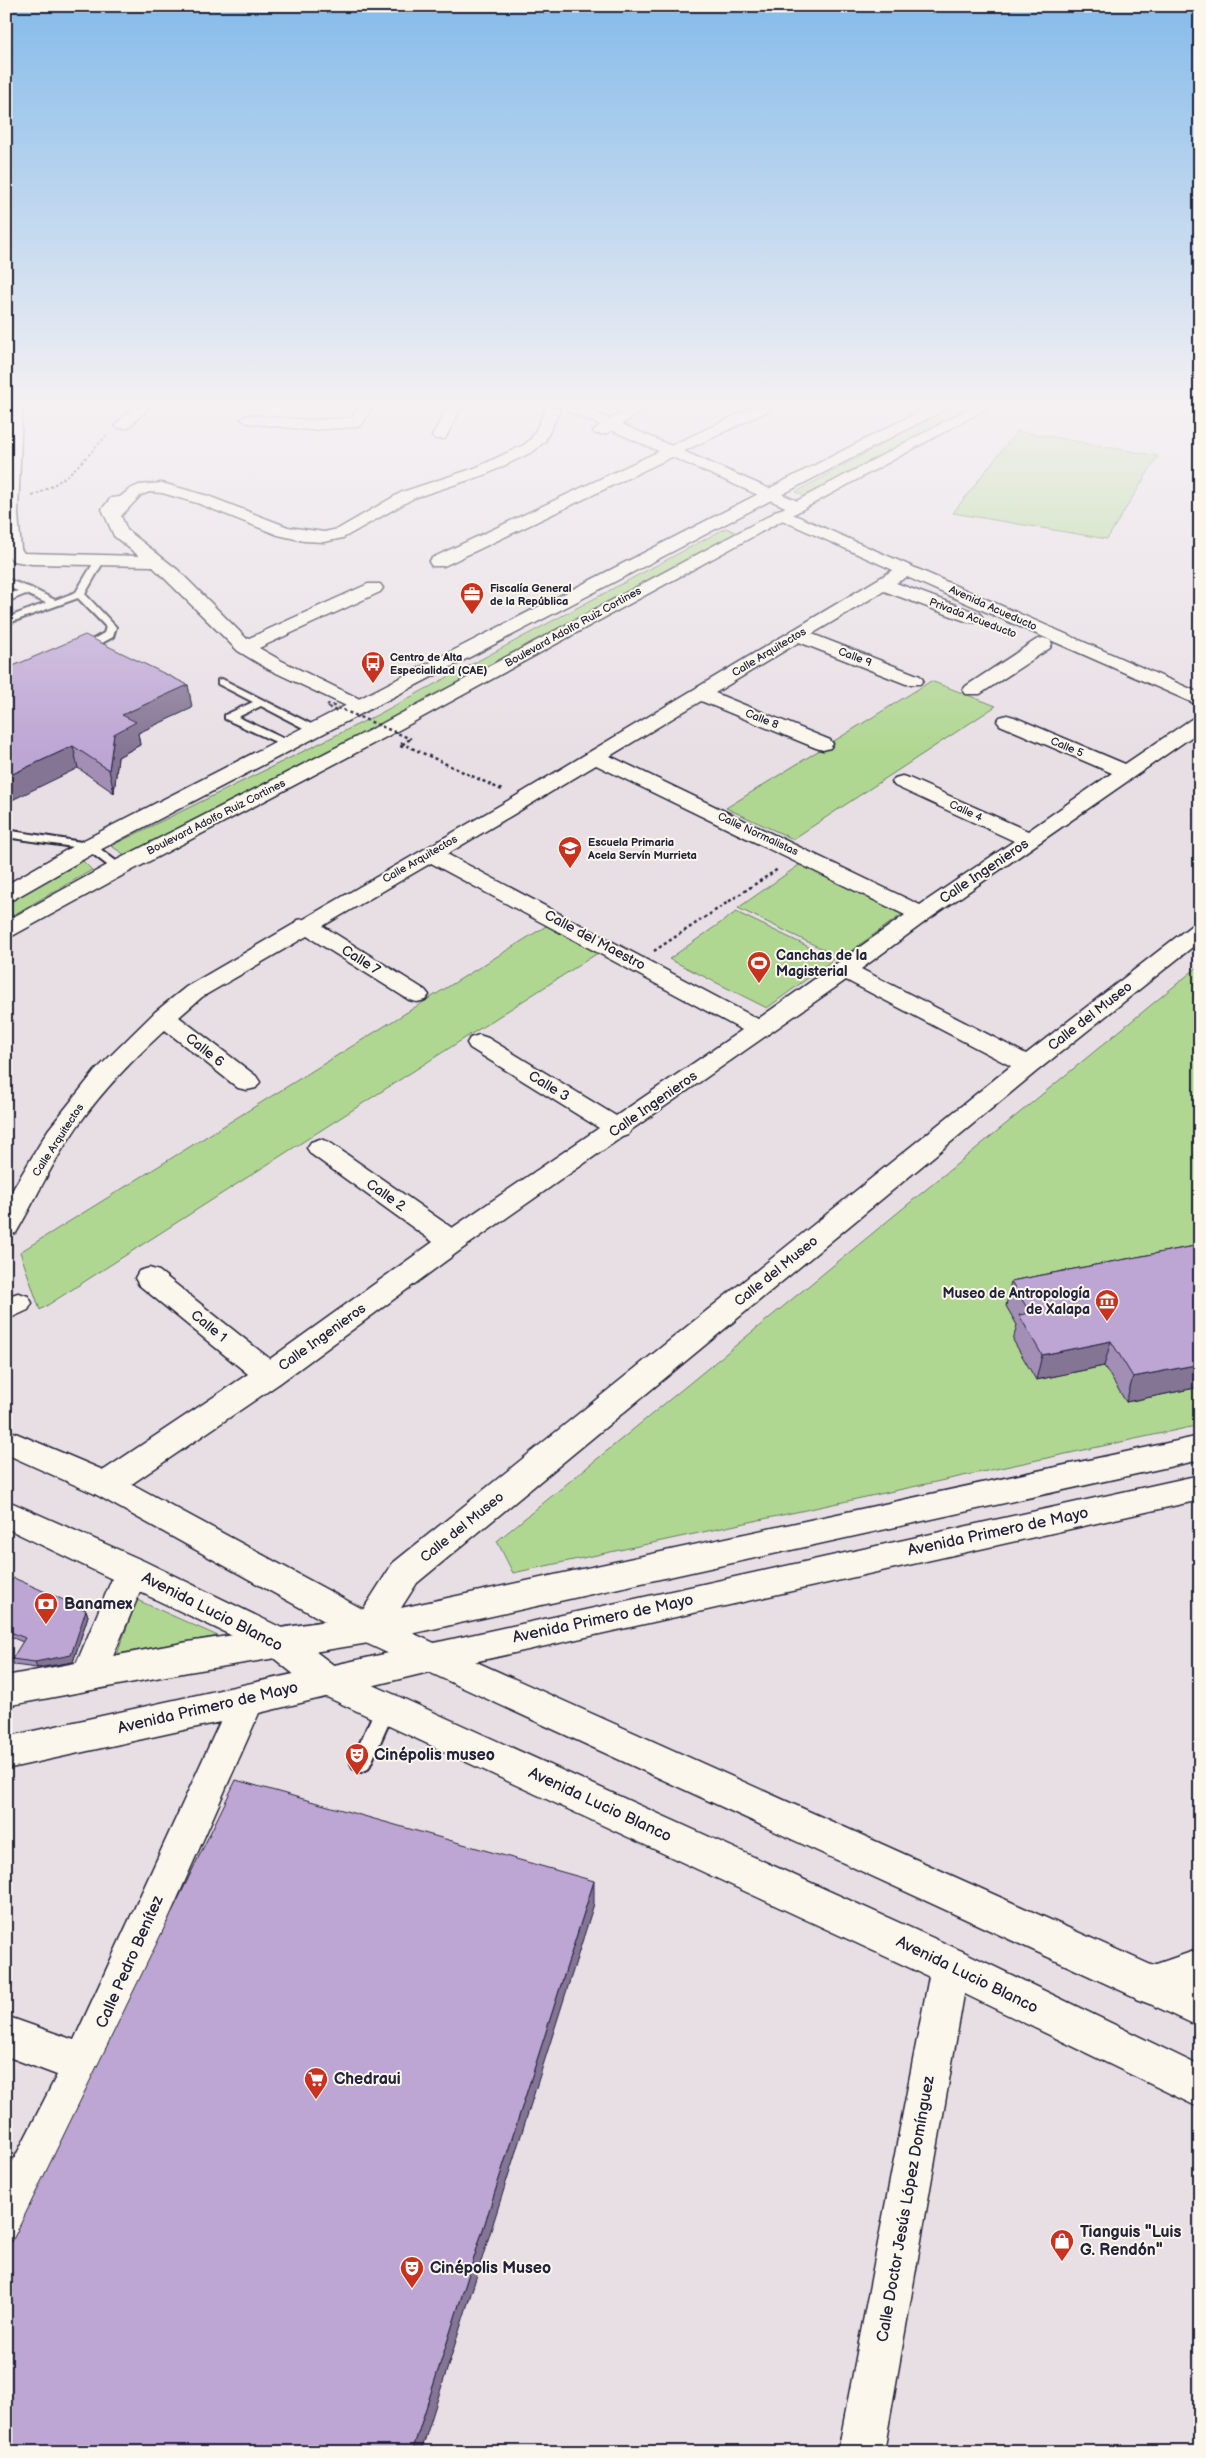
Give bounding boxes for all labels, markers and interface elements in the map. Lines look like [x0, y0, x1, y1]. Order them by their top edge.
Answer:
office icon: Fiscalía General de la República [459, 581, 485, 615]
place label: Fiscalía General de la República [490, 582, 572, 608]
street label: Avenida Acueducto [947, 583, 1039, 633]
street label: Boulevard Adolfo Ruiz Cortines [503, 584, 644, 670]
street label: Privada Acueducto [927, 595, 1019, 641]
street label: Calle Arquitectos [730, 624, 809, 679]
street label: Calle 9 [836, 645, 874, 669]
bus stop icon: Centro de Alta Especialidad (CAE) [360, 650, 386, 684]
place label: Centro de Alta Especialidad (CAE) [390, 651, 487, 677]
street label: Calle 8 [743, 706, 781, 732]
street label: Calle 5 [1049, 734, 1085, 760]
street label: Boulevard Adolfo Ruiz Cortines [145, 776, 288, 858]
street label: Calle 4 [947, 798, 985, 824]
street label: Calle Normalistas [716, 810, 801, 859]
street label: Calle Arquitectos [380, 832, 460, 886]
school or university icon: Escuela Primaria Acela Servín Murrieta [557, 835, 583, 869]
street label: Calle Ingenieros [936, 835, 1032, 907]
place label: Escuela Primaria Acela Servín Murrieta [587, 836, 697, 862]
street label: Calle del Maestro [542, 906, 648, 974]
street label: Calle 7 [338, 941, 384, 979]
place label: Canchas de la Magisterial [776, 947, 867, 980]
sports icon: Canchas de la Magisterial [746, 950, 772, 984]
street label: Calle del Museo [1044, 978, 1136, 1054]
street label: Calle 6 [182, 1030, 228, 1071]
street label: Calle 3 [525, 1067, 573, 1105]
street label: Calle Ingenieros [606, 1067, 700, 1141]
street label: Calle Arquitectos [30, 1101, 87, 1179]
street label: Calle 2 [363, 1175, 410, 1215]
street label: Calle del Museo [731, 1232, 821, 1310]
place label: Museo de Antropología de Xalapa [942, 1285, 1090, 1318]
museum icon: Museo de Antropología de Xalapa [1094, 1288, 1120, 1322]
street label: Calle Ingenieros [275, 1300, 369, 1374]
street label: Calle 1 [188, 1306, 230, 1346]
street label: Calle del Museo [417, 1488, 507, 1566]
street label: Avenida Primero de Mayo [906, 1504, 1090, 1560]
street label: Avenida Lucio Blanco [138, 1568, 286, 1656]
bank icon: Banamex [33, 1591, 59, 1625]
street label: Avenida Primero de Mayo [511, 1591, 695, 1647]
place label: Banamex [64, 1595, 132, 1614]
street label: Avenida Primero de Mayo [116, 1678, 300, 1738]
theatre icon: Cinépolis museo [344, 1742, 370, 1776]
place label: Cinépolis museo [374, 1746, 495, 1765]
street label: Avenida Lucio Blanco [525, 1764, 675, 1846]
street label: Calle Pedro Benítez [92, 1892, 168, 2031]
street label: Avenida Lucio Blanco [893, 1932, 1041, 2018]
supermarket icon: Chedraui [303, 2066, 329, 2100]
place label: Chedraui [334, 2070, 401, 2089]
street label: Calle Doctor Jesús López Domínguez [873, 2074, 939, 2344]
place label: Tianguis "Luis G. Rendón" [1080, 2223, 1181, 2260]
shop icon: Tianguis "Luis G. Rendón" [1049, 2228, 1075, 2262]
theatre icon: Cinépolis Museo [399, 2255, 425, 2289]
place label: Cinépolis Museo [430, 2259, 551, 2278]

